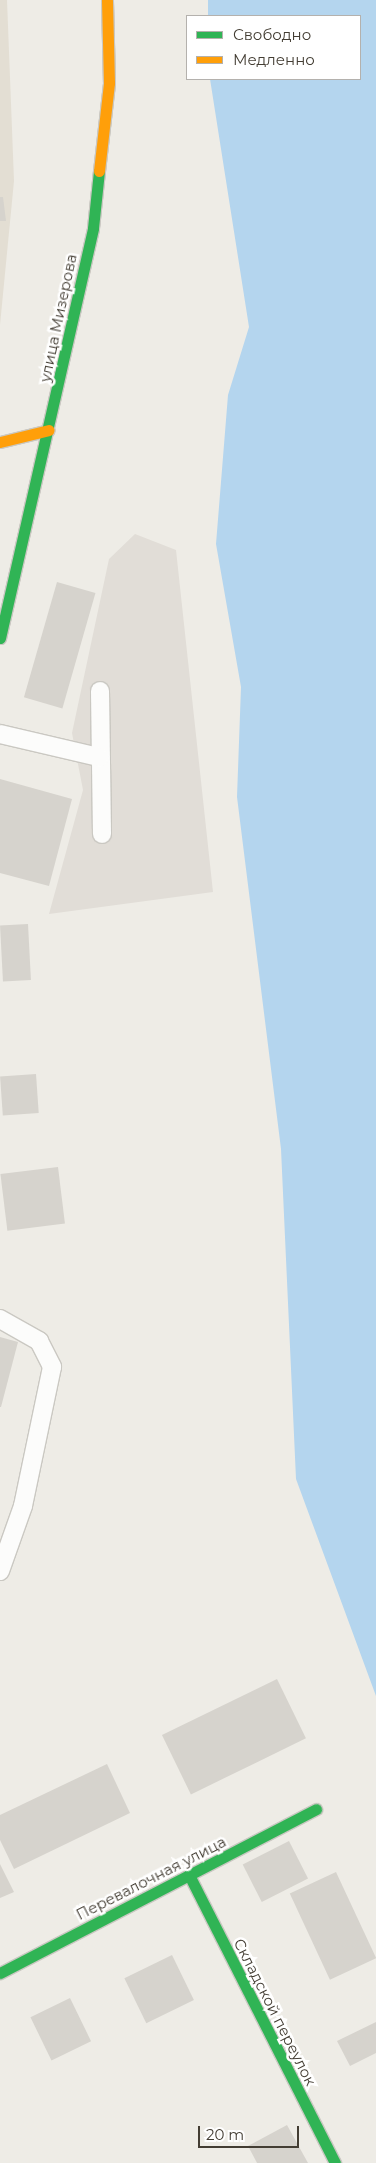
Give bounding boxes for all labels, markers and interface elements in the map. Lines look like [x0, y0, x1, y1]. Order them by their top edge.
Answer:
legend [186, 15, 361, 80]
text: Свободно [233, 25, 311, 44]
text: Медленно [233, 50, 315, 69]
street label: улица Мизерова [36, 252, 80, 384]
street label: Перевалочная улица [73, 1832, 229, 1924]
street label: Складской переулок [230, 1935, 320, 2089]
scale bar [201, 2116, 302, 2148]
text: 20 m [206, 2125, 244, 2144]

